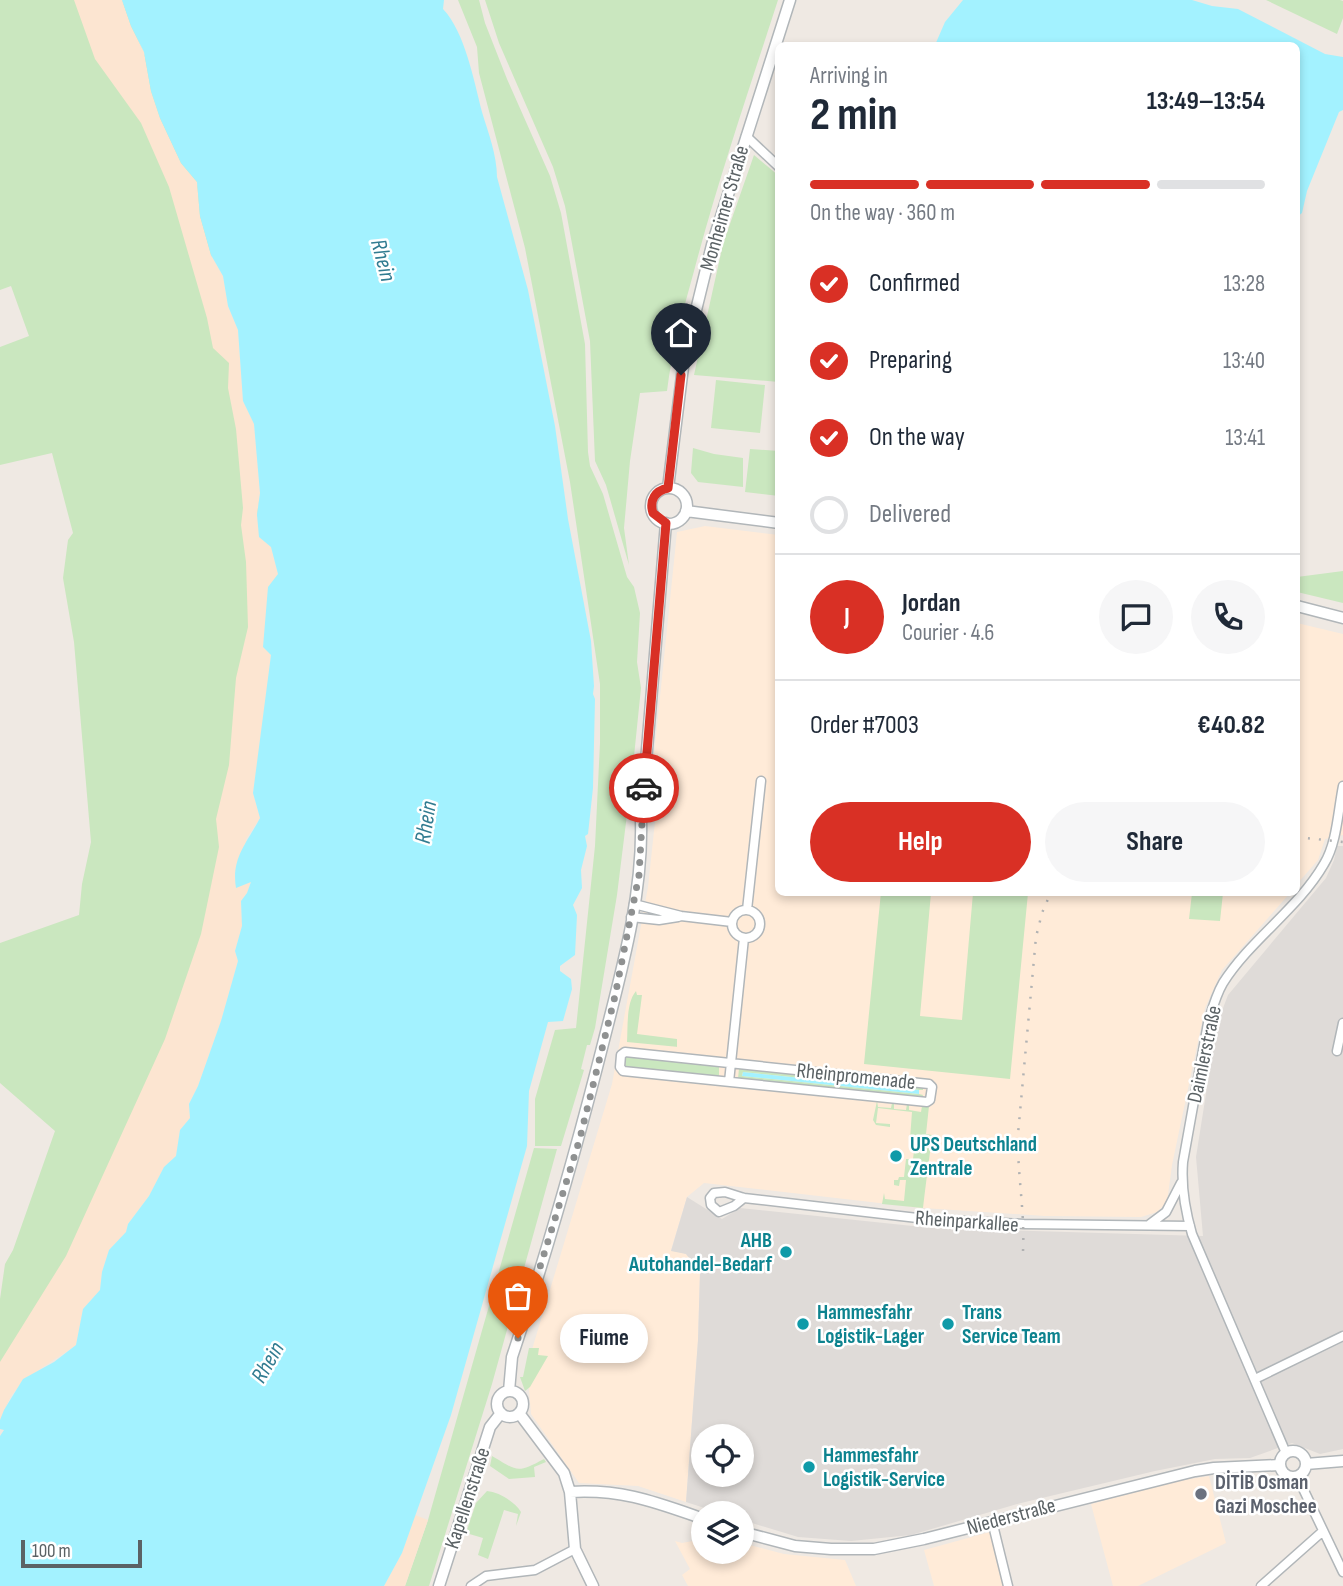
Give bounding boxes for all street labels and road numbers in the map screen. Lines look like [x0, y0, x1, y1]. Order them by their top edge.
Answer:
street label: Monheimer Straße [695, 143, 754, 274]
street label: Daimlerstraße [1182, 1003, 1227, 1105]
street label: Rheinpromenade [795, 1058, 917, 1095]
street label: Rheinparkallee [914, 1205, 1020, 1238]
street label: Kapellenstraße [439, 1444, 496, 1552]
street label: Niederstraße [964, 1493, 1058, 1540]

